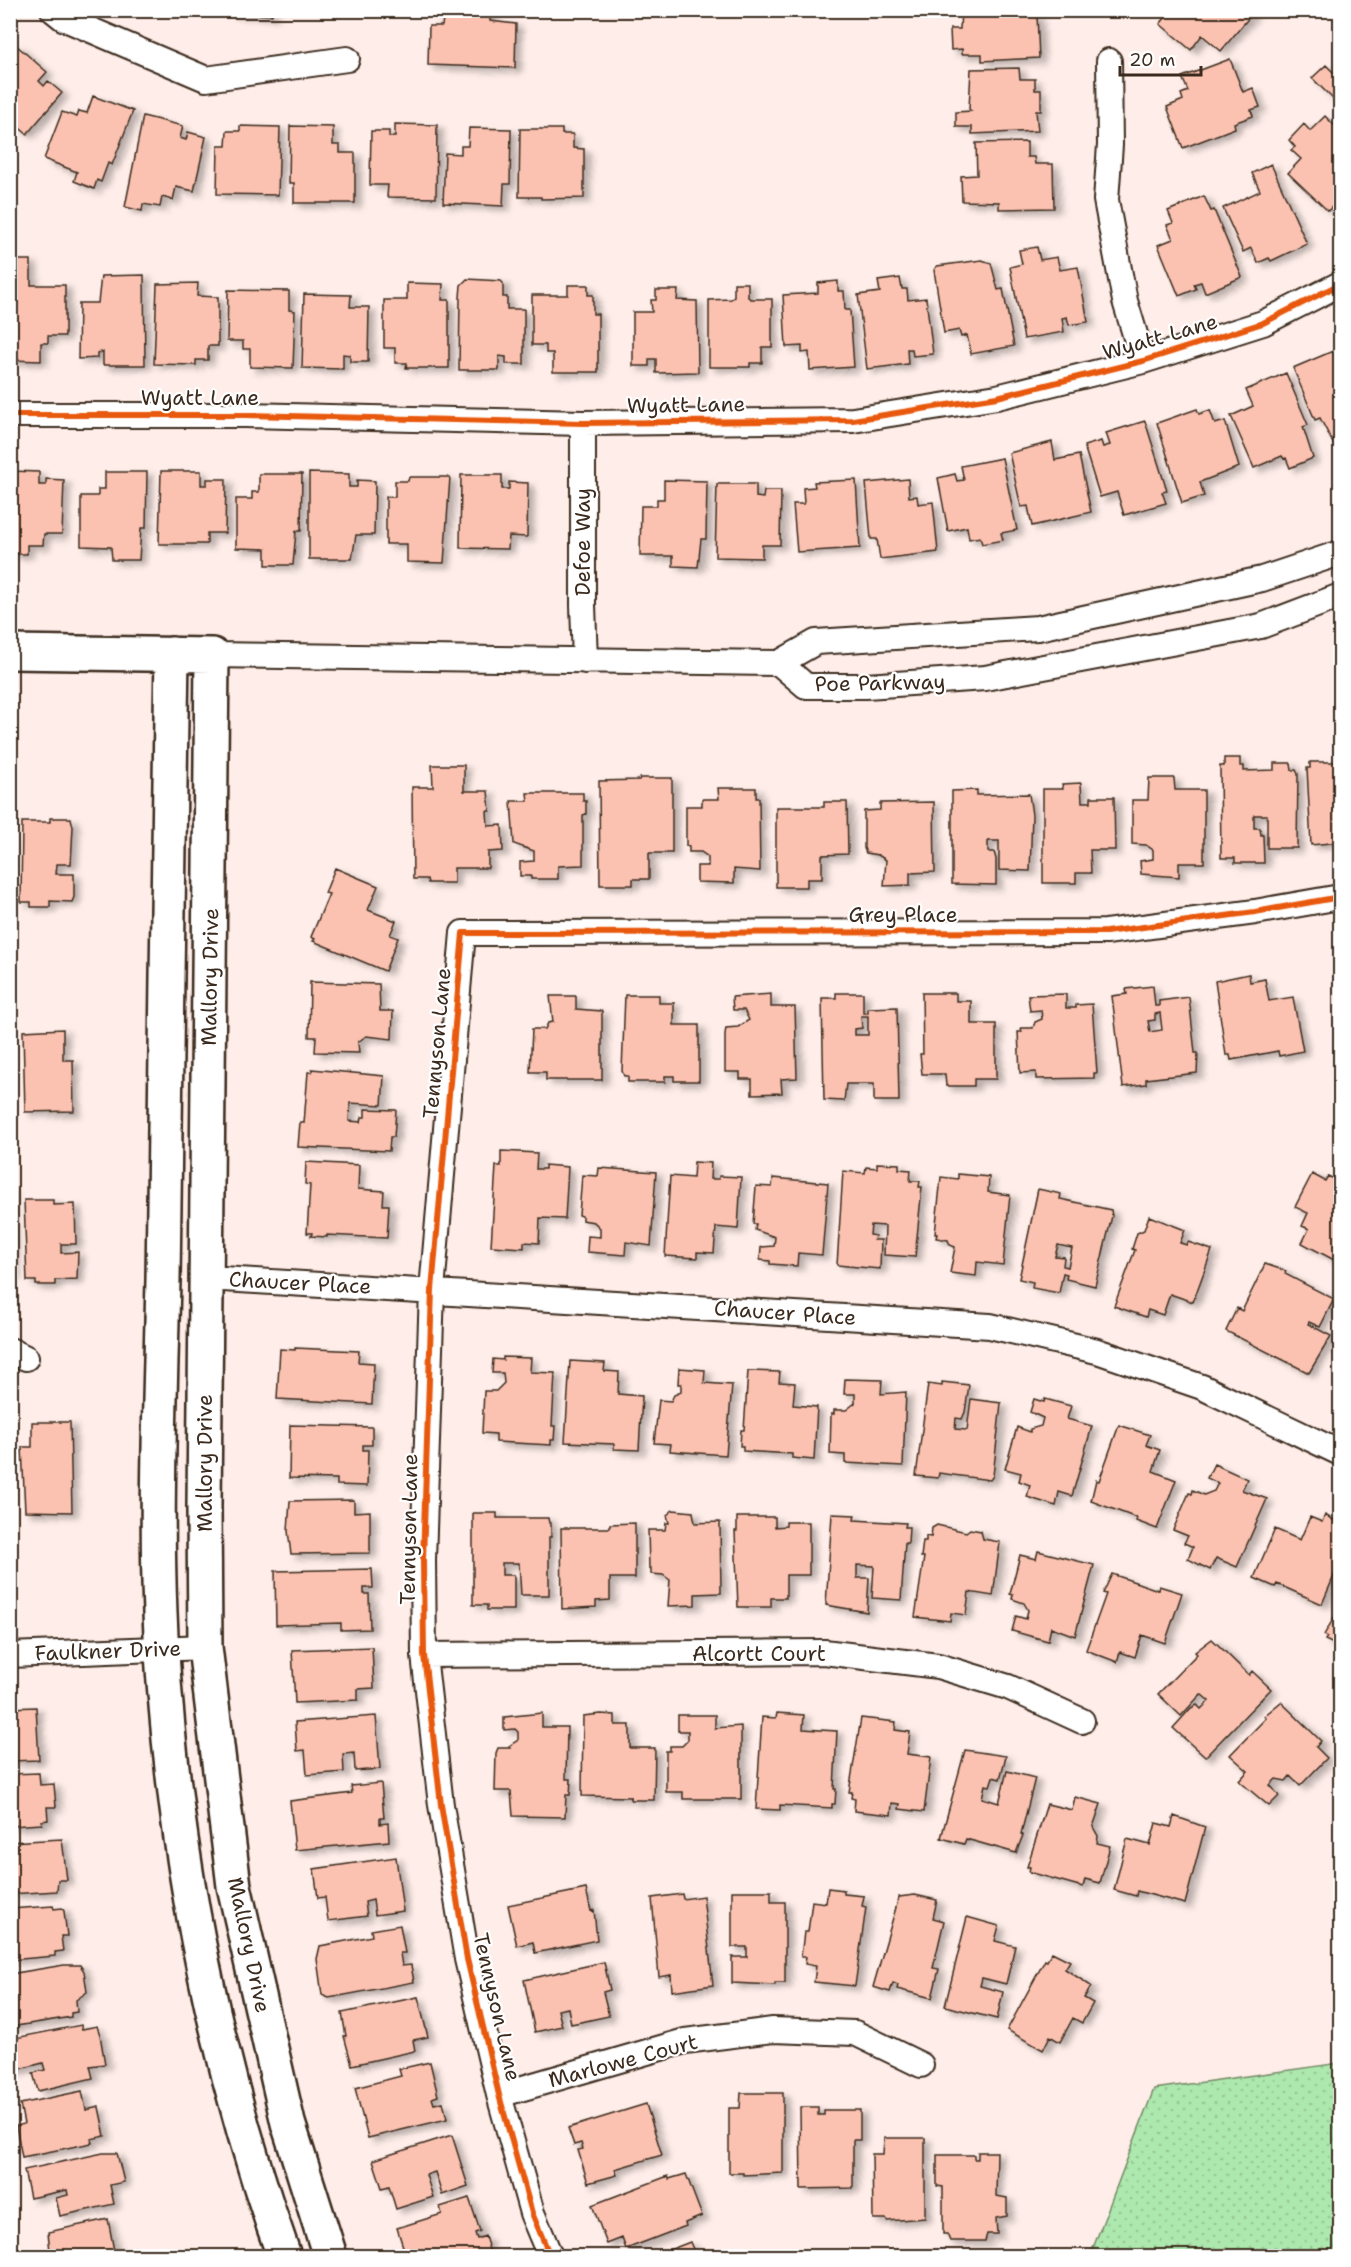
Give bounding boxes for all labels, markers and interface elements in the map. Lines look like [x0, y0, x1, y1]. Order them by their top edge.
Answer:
scale bar [1120, 39, 1201, 77]
text: 20 m [1129, 48, 1175, 72]
street label: Wyatt Lane [1099, 307, 1221, 367]
street label: Wyatt Lane [141, 384, 259, 412]
street label: Wyatt Lane [627, 390, 745, 420]
street label: Defoe Way [569, 488, 597, 596]
street label: Poe Parkway [814, 668, 946, 698]
street label: Grey Place [848, 901, 958, 929]
street label: Mallory Drive [195, 908, 225, 1046]
street label: Tennyson Lane [416, 966, 458, 1120]
street label: Chaucer Place [228, 1265, 372, 1301]
street label: Chaucer Place [713, 1294, 857, 1332]
street label: Mallory Drive [191, 1394, 219, 1532]
street label: Tennyson Lane [394, 1453, 424, 1605]
street label: Faulkner Drive [34, 1634, 182, 1668]
street label: Alcortt Court [692, 1640, 826, 1668]
street label: Mallory Drive [221, 1875, 277, 2015]
street label: Tennyson Lane [466, 1930, 528, 2084]
street label: Marlowe Court [545, 2028, 701, 2094]

